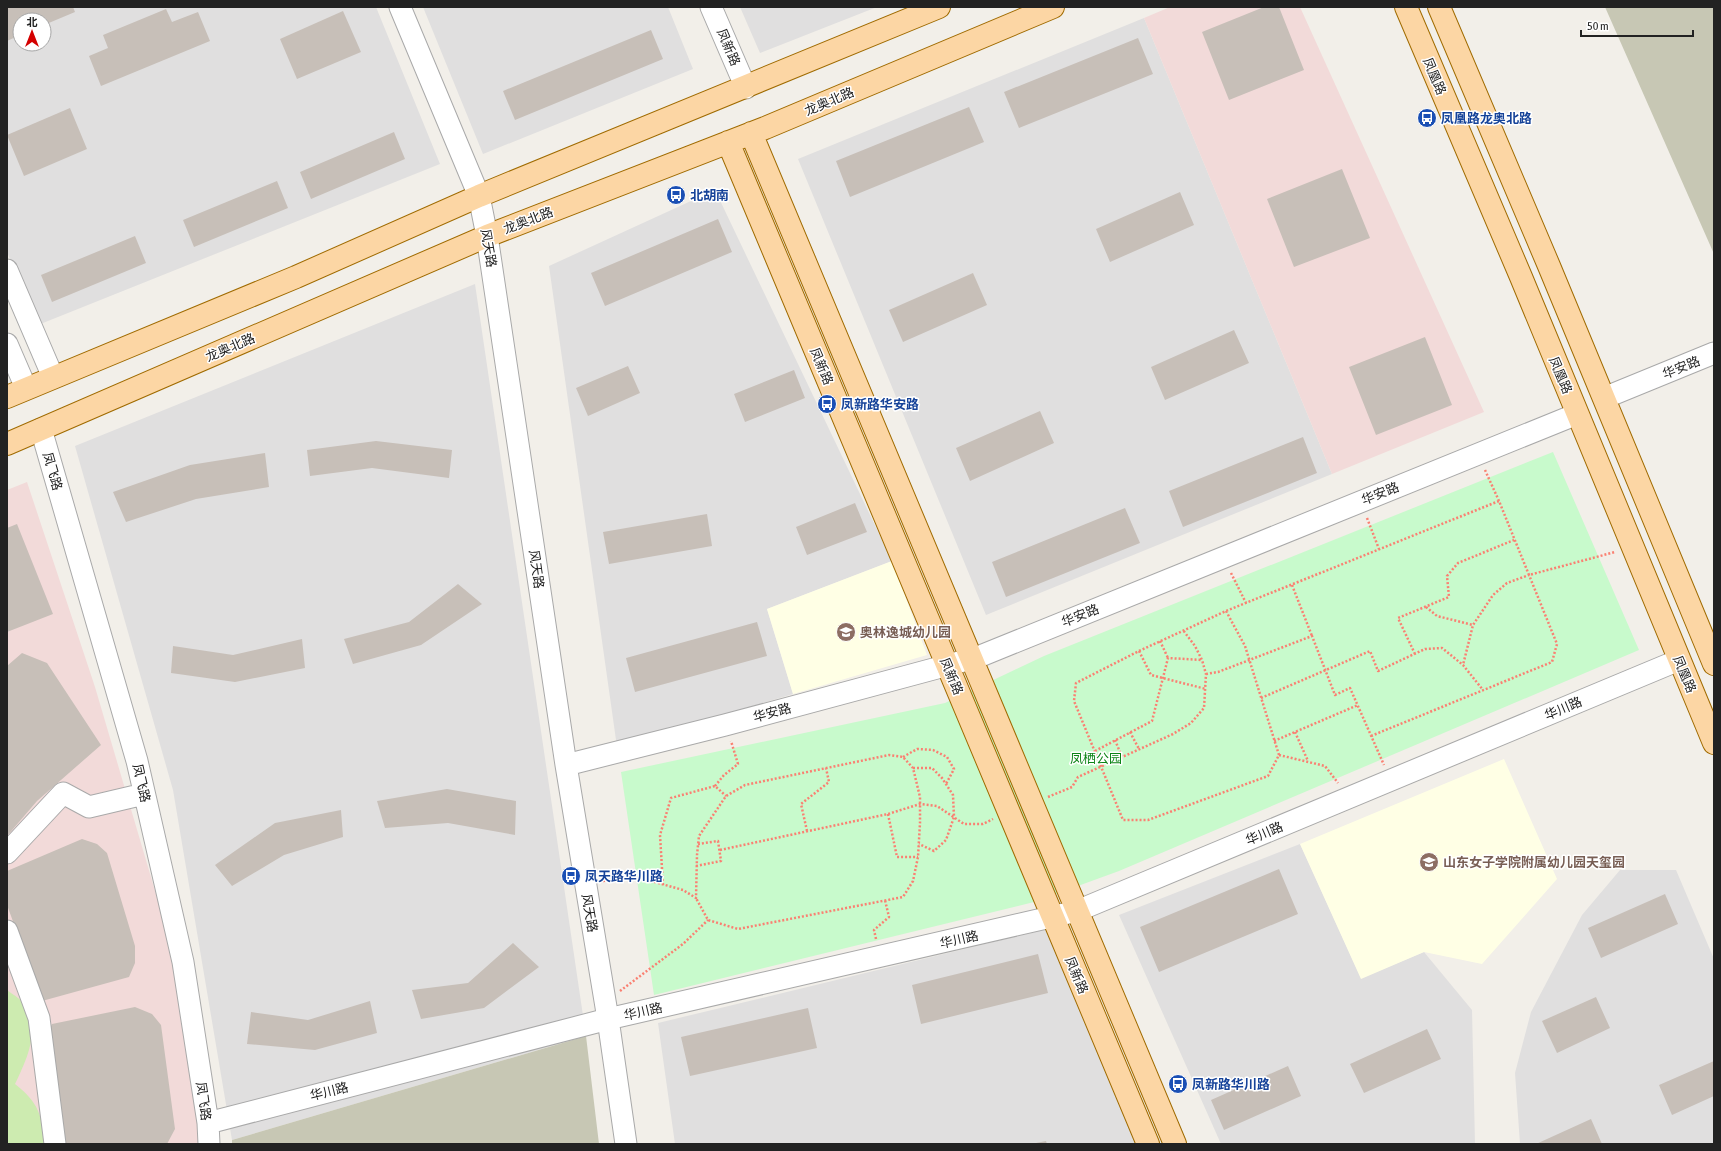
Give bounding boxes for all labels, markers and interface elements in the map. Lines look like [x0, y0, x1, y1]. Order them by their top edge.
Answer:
north arrow [12, 12, 52, 52]
scale bar [1581, 12, 1693, 38]
text: 北 [27, 16, 38, 28]
text: 50 m [1587, 19, 1609, 33]
street label: 凤新路 [714, 26, 743, 68]
street label: 凤凰路 [1420, 55, 1449, 97]
street label: 龙奥北路 [802, 84, 856, 119]
bus stop icon: 凤凰路龙奥北路 [1416, 107, 1438, 129]
place label: 凤凰路龙奥北路 [1441, 111, 1532, 126]
bus stop icon: 北胡南 [665, 184, 687, 206]
place label: 北胡南 [690, 188, 729, 203]
street label: 龙奥北路 [501, 204, 555, 237]
street label: 风天路 [478, 228, 499, 269]
street label: 龙奥北路 [203, 330, 257, 365]
street label: 凤新路 [807, 345, 836, 387]
street label: 华安路 [1660, 353, 1702, 382]
street label: 凤凰路 [1546, 354, 1575, 396]
bus stop icon: 凤新路华安路 [816, 393, 838, 415]
place label: 凤新路华安路 [841, 397, 919, 412]
street label: 凤飞路 [40, 450, 65, 492]
street label: 华安路 [1359, 479, 1401, 508]
street label: 风天路 [526, 549, 547, 589]
street label: 华安路 [1059, 601, 1101, 630]
school or university icon: 奥林逸城幼儿园 [835, 621, 857, 643]
place label: 奥林逸城幼儿园 [860, 625, 951, 640]
street label: 凤凰路 [1670, 653, 1699, 695]
street label: 凤新路 [937, 655, 966, 697]
street label: 华川路 [1542, 694, 1584, 723]
street label: 华安路 [751, 700, 793, 725]
park label: 凤栖公园 [1070, 751, 1122, 766]
street label: 凤飞路 [130, 762, 153, 804]
street label: 华川路 [1243, 819, 1285, 848]
school or university icon: 山东女子学院附属幼儿园天玺园 [1418, 851, 1440, 873]
place label: 山东女子学院附属幼儿园天玺园 [1443, 855, 1625, 870]
bus stop icon: 凤天路华川路 [560, 865, 582, 887]
place label: 凤天路华川路 [585, 869, 663, 884]
street label: 风天路 [579, 893, 600, 934]
street label: 华川路 [938, 928, 980, 951]
street label: 凤新路 [1062, 954, 1091, 996]
street label: 华川路 [622, 1000, 664, 1023]
bus stop icon: 凤新路华川路 [1167, 1073, 1189, 1095]
place label: 凤新路华川路 [1192, 1077, 1270, 1092]
street label: 华川路 [308, 1079, 350, 1103]
street label: 凤飞路 [193, 1081, 214, 1121]

